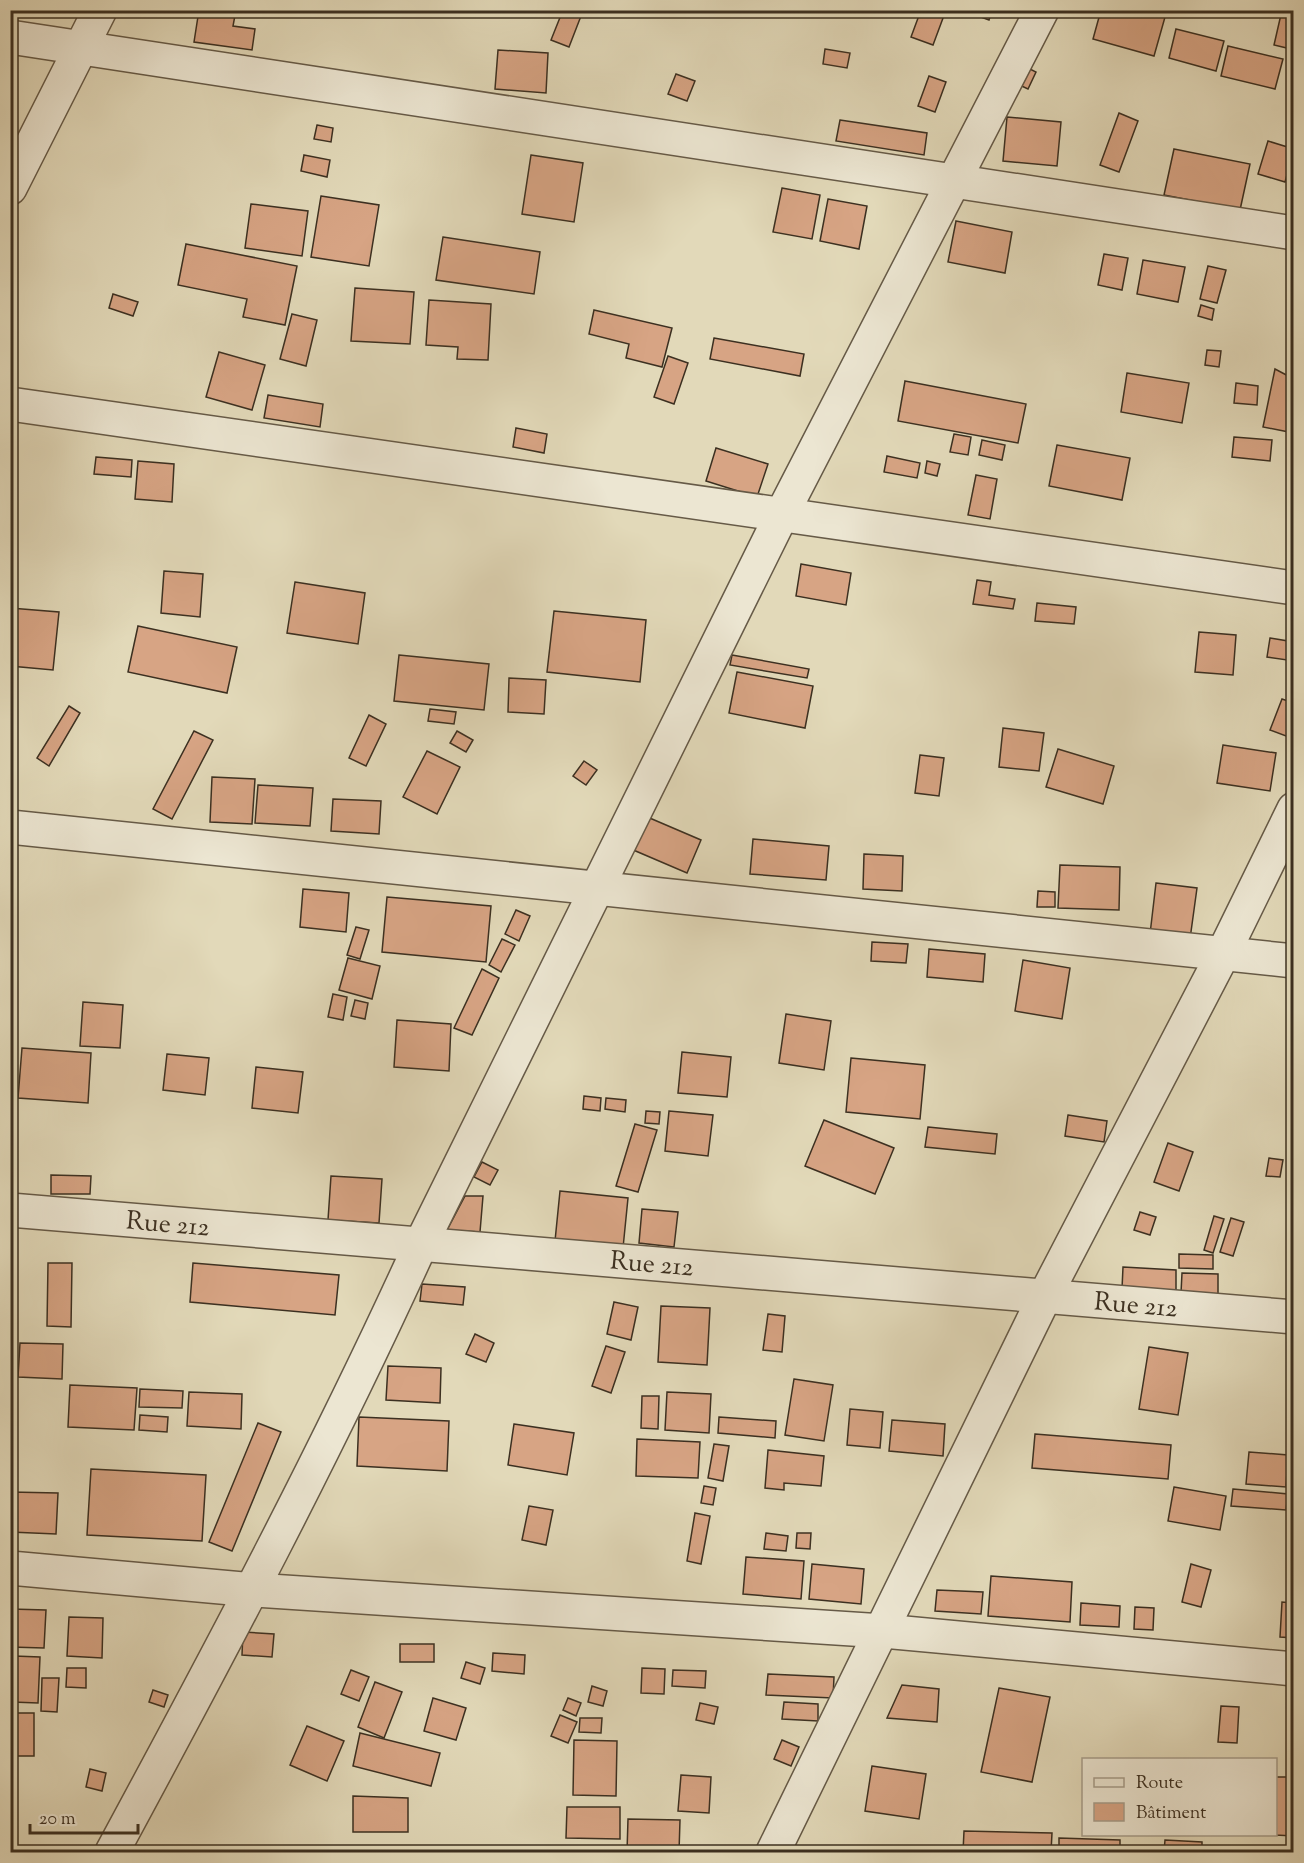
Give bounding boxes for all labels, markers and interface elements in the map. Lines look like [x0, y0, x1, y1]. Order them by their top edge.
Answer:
street label: Rue 212 [124, 1203, 211, 1248]
street label: Rue 212 [608, 1243, 695, 1288]
street label: Rue 212 [1092, 1284, 1179, 1329]
legend [1082, 1758, 1277, 1836]
text: Route [1136, 1771, 1183, 1797]
scale bar [30, 1797, 138, 1835]
text: Bâtiment [1136, 1801, 1206, 1827]
text: 20 m [39, 1807, 76, 1833]

